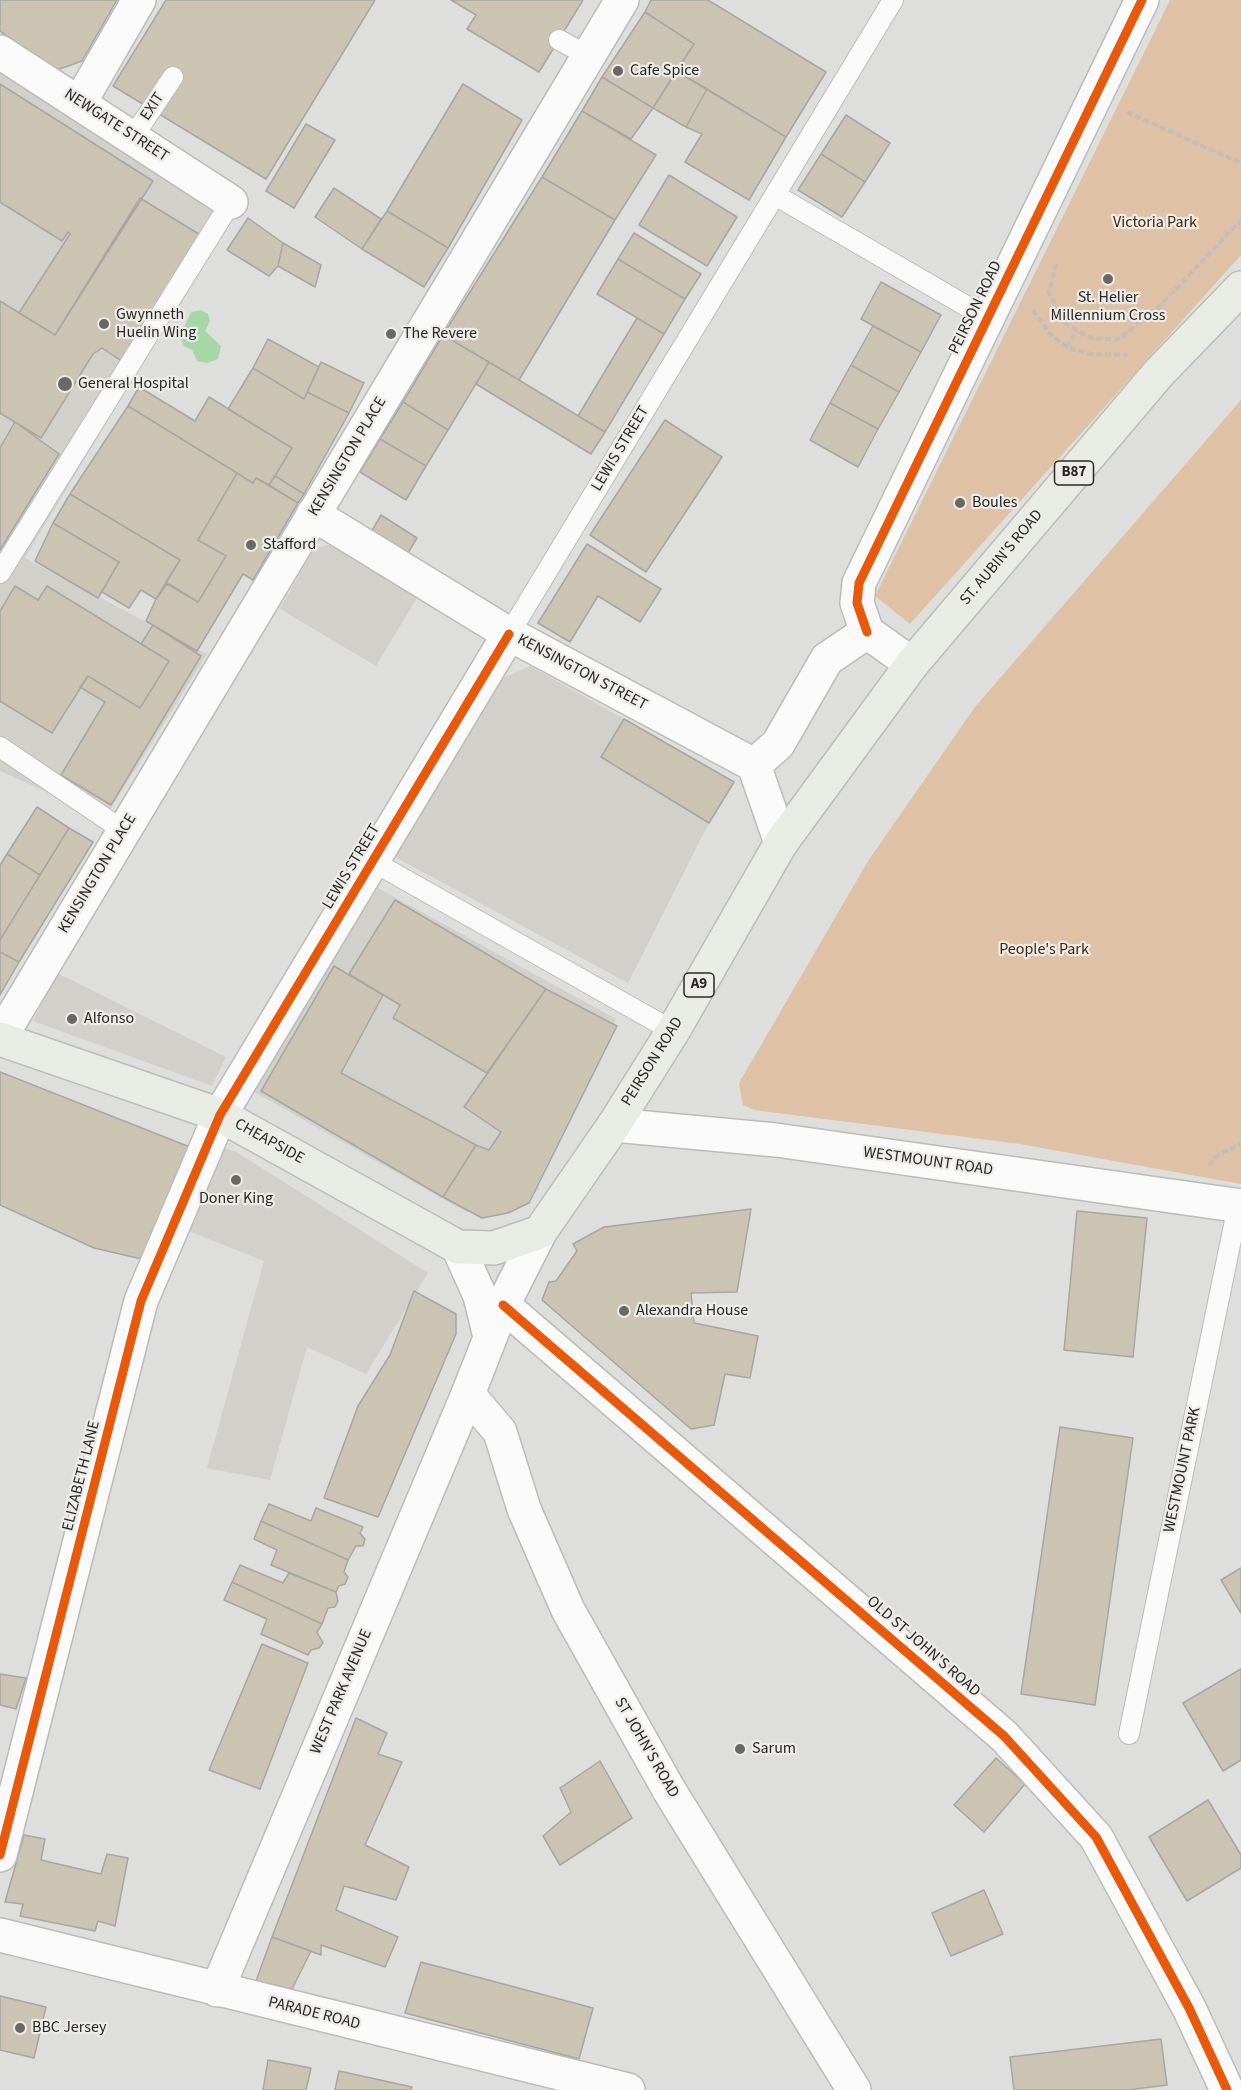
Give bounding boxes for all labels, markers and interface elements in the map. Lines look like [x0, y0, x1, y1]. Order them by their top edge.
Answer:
place label: Cafe Spice [630, 61, 699, 81]
marker: Cafe Spice [611, 64, 625, 78]
street label: NEWGATE STREET [60, 85, 172, 167]
street label: EXIT [137, 89, 169, 125]
park label: Victoria Park [1113, 213, 1197, 233]
street label: PEIRSON ROAD [945, 258, 1007, 358]
marker: St. Helier Millennium Cross [1101, 272, 1115, 286]
place label: St. Helier Millennium Cross [1051, 288, 1165, 326]
place label: Gwynneth Huelin Wing [116, 305, 196, 343]
marker: Gwynneth Huelin Wing [97, 317, 111, 331]
place label: The Revere [403, 324, 477, 344]
marker: The Revere [384, 327, 398, 341]
place label: General Hospital [78, 374, 189, 394]
marker: General Hospital [56, 375, 74, 393]
street label: KENSINGTON PLACE [305, 394, 391, 520]
street label: LEWIS STREET [588, 403, 654, 495]
road number: B87 [1054, 461, 1094, 485]
place label: Boules [972, 493, 1018, 513]
marker: Boules [953, 496, 967, 510]
street label: ST. AUBIN'S ROAD [957, 506, 1047, 610]
place label: Stafford [263, 535, 316, 555]
marker: Stafford [244, 538, 258, 552]
street label: KENSINGTON STREET [514, 631, 650, 715]
street label: KENSINGTON PLACE [55, 811, 141, 937]
street label: LEWIS STREET [319, 821, 385, 913]
park label: People's Park [999, 940, 1089, 960]
road number: A9 [684, 973, 714, 997]
place label: Alfonso [84, 1009, 134, 1029]
marker: Alfonso [65, 1012, 79, 1026]
street label: PEIRSON ROAD [618, 1014, 688, 1110]
street label: CHEAPSIDE [231, 1115, 307, 1169]
street label: WESTMOUNT ROAD [862, 1143, 994, 1181]
marker: Doner King [229, 1173, 243, 1187]
place label: Doner King [199, 1189, 273, 1209]
place label: Alexandra House [636, 1301, 748, 1321]
marker: Alexandra House [617, 1304, 631, 1318]
street label: WESTMOUNT PARK [1160, 1405, 1206, 1535]
street label: ELIZABETH LANE [59, 1419, 105, 1533]
street label: OLD ST JOHN'S ROAD [862, 1592, 984, 1702]
street label: WEST PARK AVENUE [307, 1627, 377, 1757]
street label: ST JOHN'S ROAD [610, 1694, 682, 1802]
place label: Sarum [752, 1739, 796, 1759]
marker: Sarum [733, 1742, 747, 1756]
street label: PARADE ROAD [266, 1993, 362, 2035]
place label: BBC Jersey [32, 2018, 106, 2038]
marker: BBC Jersey [13, 2021, 27, 2035]

